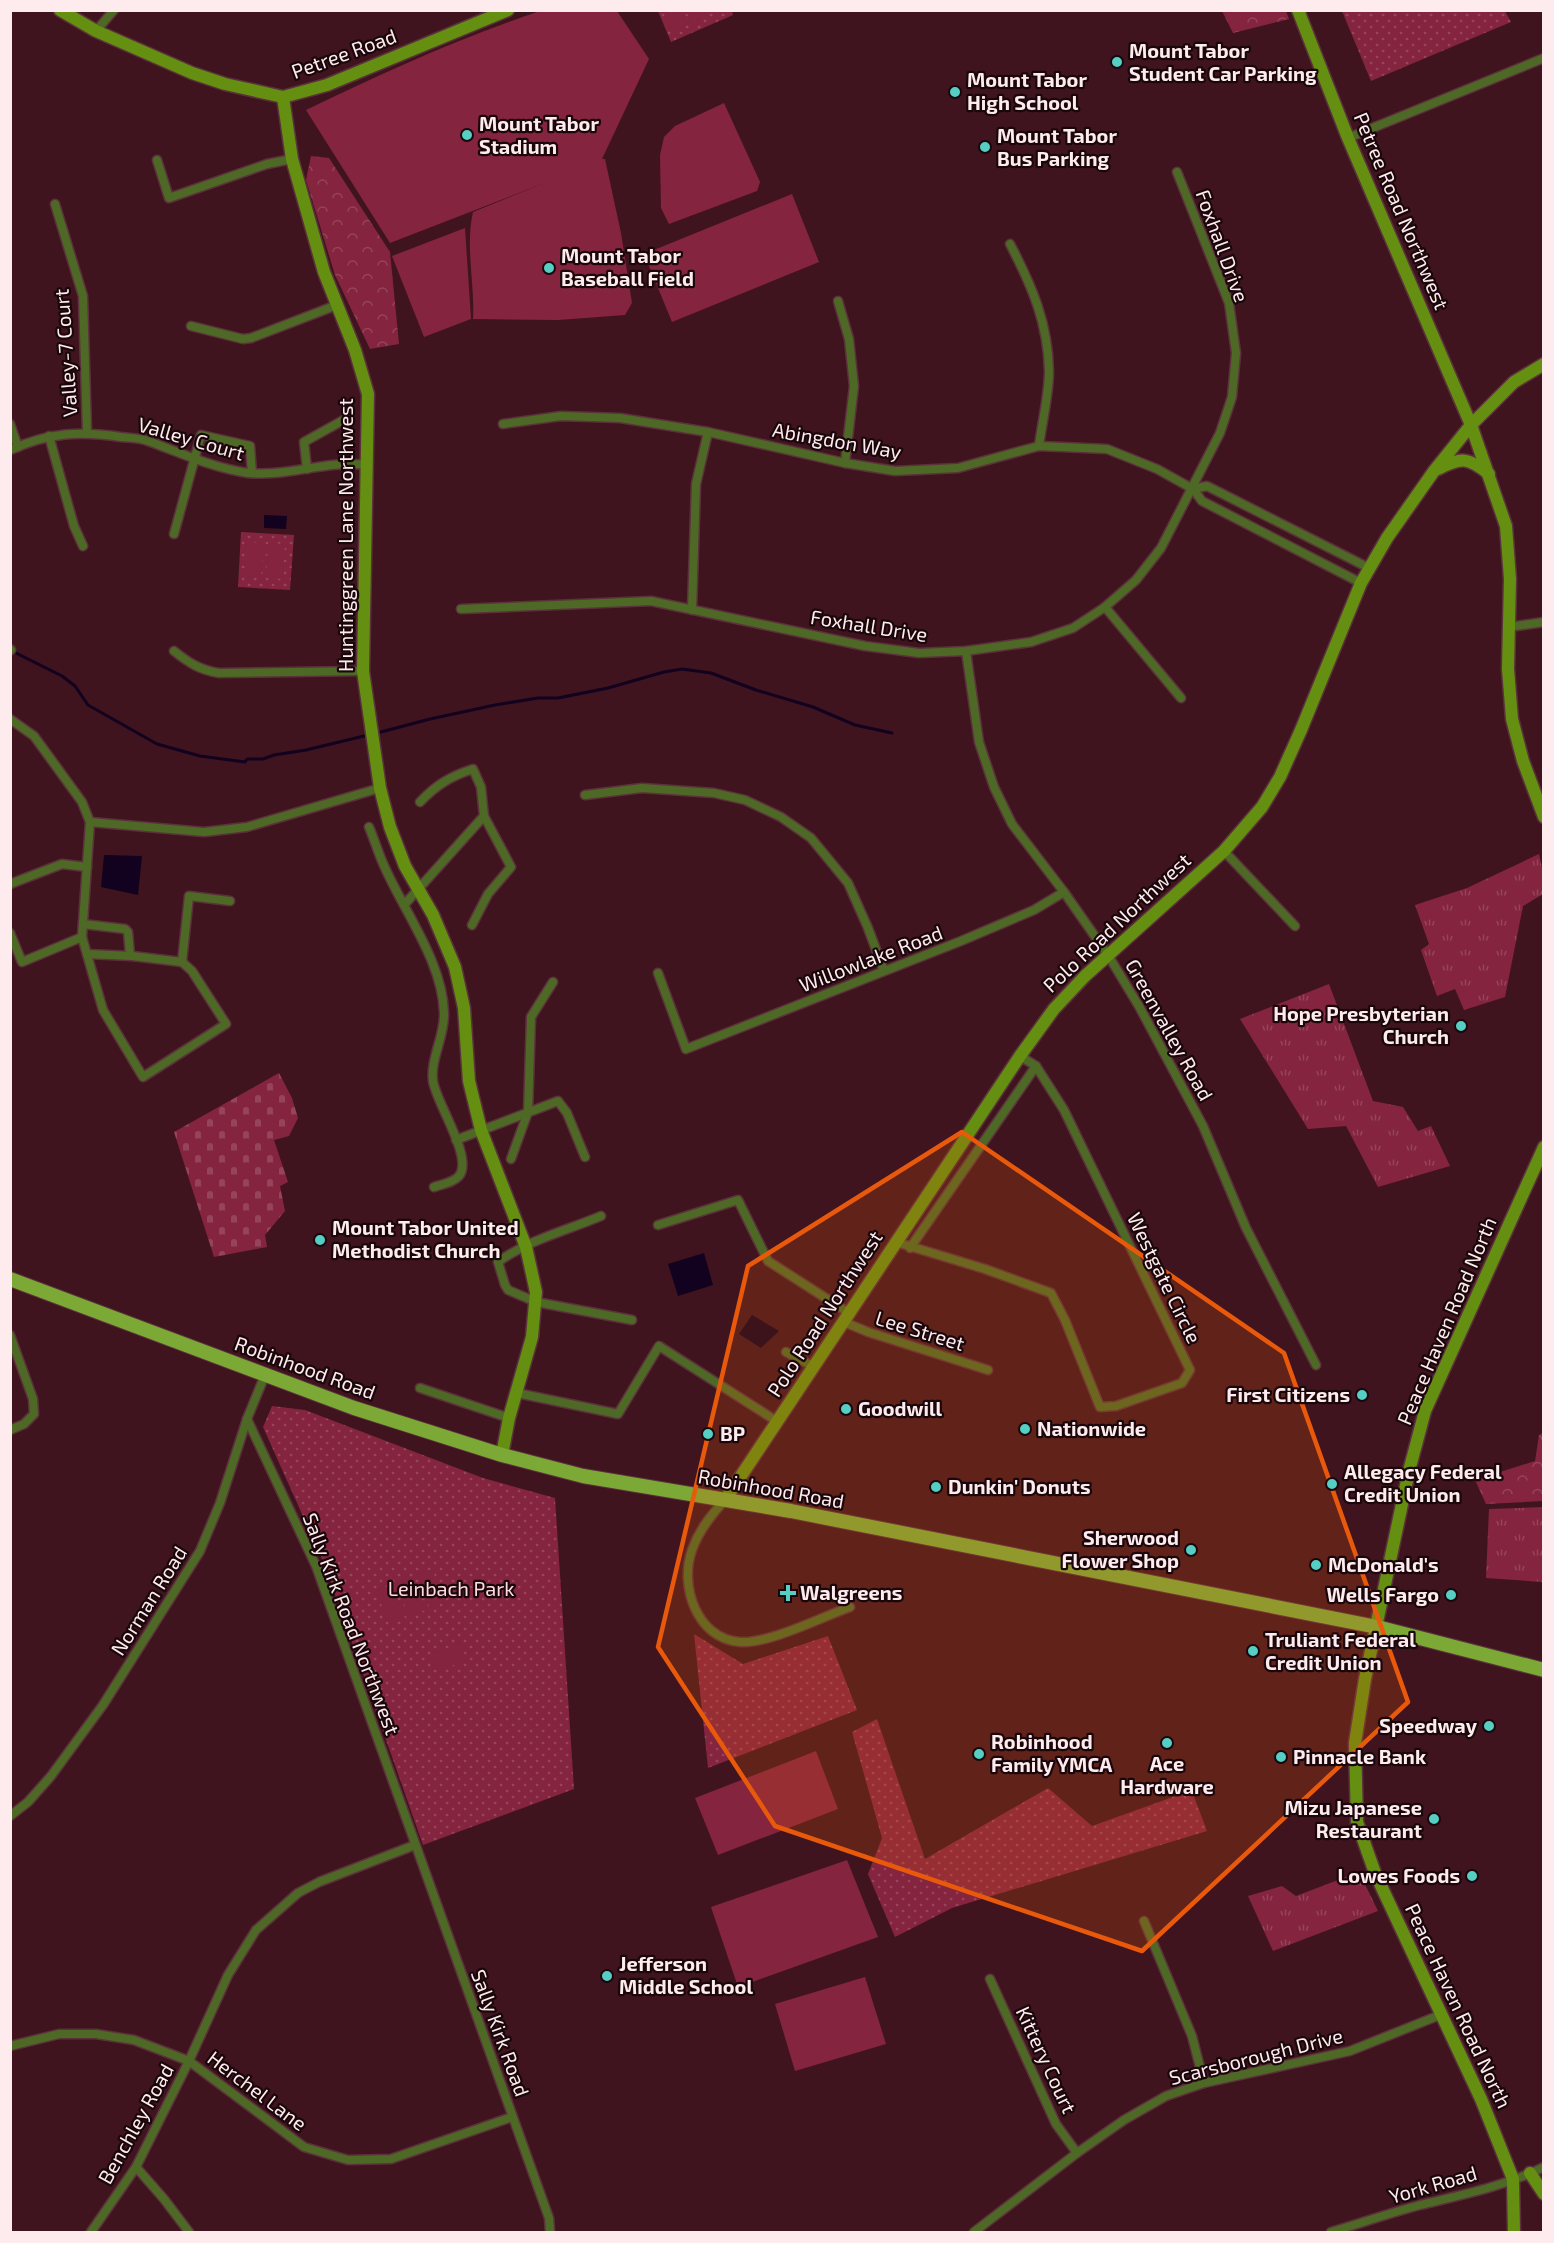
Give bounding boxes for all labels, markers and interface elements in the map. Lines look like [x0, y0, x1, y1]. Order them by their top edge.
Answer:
street label: Petree Road [288, 23, 399, 83]
place label: Mount Tabor Student Car Parking [1129, 38, 1317, 85]
marker: Mount Tabor Student Car Parking [1110, 55, 1124, 69]
place label: Mount Tabor High School [967, 67, 1087, 114]
marker: Mount Tabor High School [948, 85, 962, 99]
street label: Petree Road Northwest [1349, 108, 1455, 313]
place label: Mount Tabor Stadium [479, 111, 599, 158]
place label: Mount Tabor Bus Parking [997, 123, 1117, 170]
marker: Mount Tabor Stadium [460, 128, 474, 142]
marker: Mount Tabor Bus Parking [978, 140, 992, 154]
street label: Foxhall Drive [1191, 186, 1254, 305]
place label: Mount Tabor Baseball Field [561, 243, 694, 290]
marker: Mount Tabor Baseball Field [542, 261, 556, 275]
street label: Valley-7 Court [49, 288, 81, 418]
street label: Huntinggreen Lane Northwest [333, 398, 357, 672]
street label: Valley Court [135, 411, 248, 465]
street label: Abingdon Way [771, 417, 904, 463]
street label: Foxhall Drive [809, 604, 929, 646]
street label: Polo Road Northwest [1038, 847, 1195, 997]
street label: Willowlake Road [796, 920, 946, 996]
street label: Greenvalley Road [1121, 955, 1219, 1104]
place label: Hope Presbyterian Church [1273, 1001, 1449, 1048]
marker: Hope Presbyterian Church [1454, 1019, 1468, 1033]
street label: Westgate Circle [1123, 1208, 1207, 1347]
street label: Peace Haven Road North [1391, 1213, 1501, 1428]
place label: Mount Tabor United Methodist Church [332, 1215, 519, 1262]
street label: Polo Road Northwest [762, 1226, 887, 1401]
marker: Mount Tabor United Methodist Church [313, 1233, 327, 1247]
street label: Lee Street [873, 1305, 968, 1355]
street label: Robinhood Road [232, 1330, 379, 1404]
place label: First Citizens [1226, 1382, 1350, 1406]
marker: First Citizens [1355, 1388, 1369, 1402]
place label: Goodwill [858, 1396, 943, 1420]
marker: Goodwill [839, 1402, 853, 1416]
place label: Nationwide [1037, 1416, 1146, 1440]
place label: BP [720, 1421, 745, 1445]
marker: Nationwide [1018, 1422, 1032, 1436]
marker: BP [701, 1427, 715, 1441]
place label: Allegacy Federal Credit Union [1344, 1459, 1502, 1506]
street label: Robinhood Road [696, 1463, 846, 1513]
place label: Dunkin' Donuts [948, 1474, 1091, 1498]
marker: Allegacy Federal Credit Union [1325, 1477, 1339, 1491]
marker: Dunkin' Donuts [929, 1480, 943, 1494]
street label: Sally Kirk Road Northwest [299, 1509, 405, 1738]
place label: Sherwood Flower Shop [1061, 1525, 1179, 1572]
street label: Norman Road [105, 1541, 191, 1659]
marker: Sherwood Flower Shop [1184, 1543, 1198, 1557]
place label: McDonald's [1328, 1552, 1439, 1576]
marker: McDonald's [1309, 1558, 1323, 1572]
park label: Leinbach Park [388, 1576, 514, 1600]
place label: Walgreens [800, 1580, 902, 1604]
place label: Wells Fargo [1327, 1582, 1439, 1606]
marker: Walgreens [781, 1586, 795, 1600]
marker: Wells Fargo [1444, 1588, 1458, 1602]
place label: Truliant Federal Credit Union [1265, 1627, 1416, 1674]
marker: Truliant Federal Credit Union [1246, 1644, 1260, 1658]
place label: Speedway [1379, 1713, 1478, 1738]
marker: Speedway [1482, 1719, 1496, 1733]
place label: Robinhood Family YMCA [991, 1729, 1113, 1777]
marker: Ace Hardware [1160, 1736, 1174, 1750]
place label: Pinnacle Bank [1293, 1744, 1427, 1768]
marker: Robinhood Family YMCA [972, 1747, 986, 1761]
marker: Pinnacle Bank [1274, 1750, 1288, 1764]
place label: Ace Hardware [1120, 1751, 1214, 1798]
place label: Mizu Japanese Restaurant [1284, 1795, 1422, 1842]
marker: Mizu Japanese Restaurant [1427, 1812, 1441, 1826]
place label: Lowes Foods [1338, 1863, 1460, 1887]
marker: Lowes Foods [1465, 1869, 1479, 1883]
street label: Peace Haven Road North [1401, 1899, 1517, 2112]
place label: Jefferson Middle School [619, 1951, 753, 1998]
street label: Sally Kirk Road [467, 1966, 535, 2100]
marker: Jefferson Middle School [600, 1969, 614, 1983]
street label: Kittery Court [1012, 2002, 1082, 2117]
street label: Scarsborough Drive [1166, 2023, 1345, 2089]
street label: Herchel Lane [203, 2045, 312, 2135]
street label: Benchley Road [92, 2059, 178, 2188]
street label: York Road [1386, 2160, 1479, 2208]

